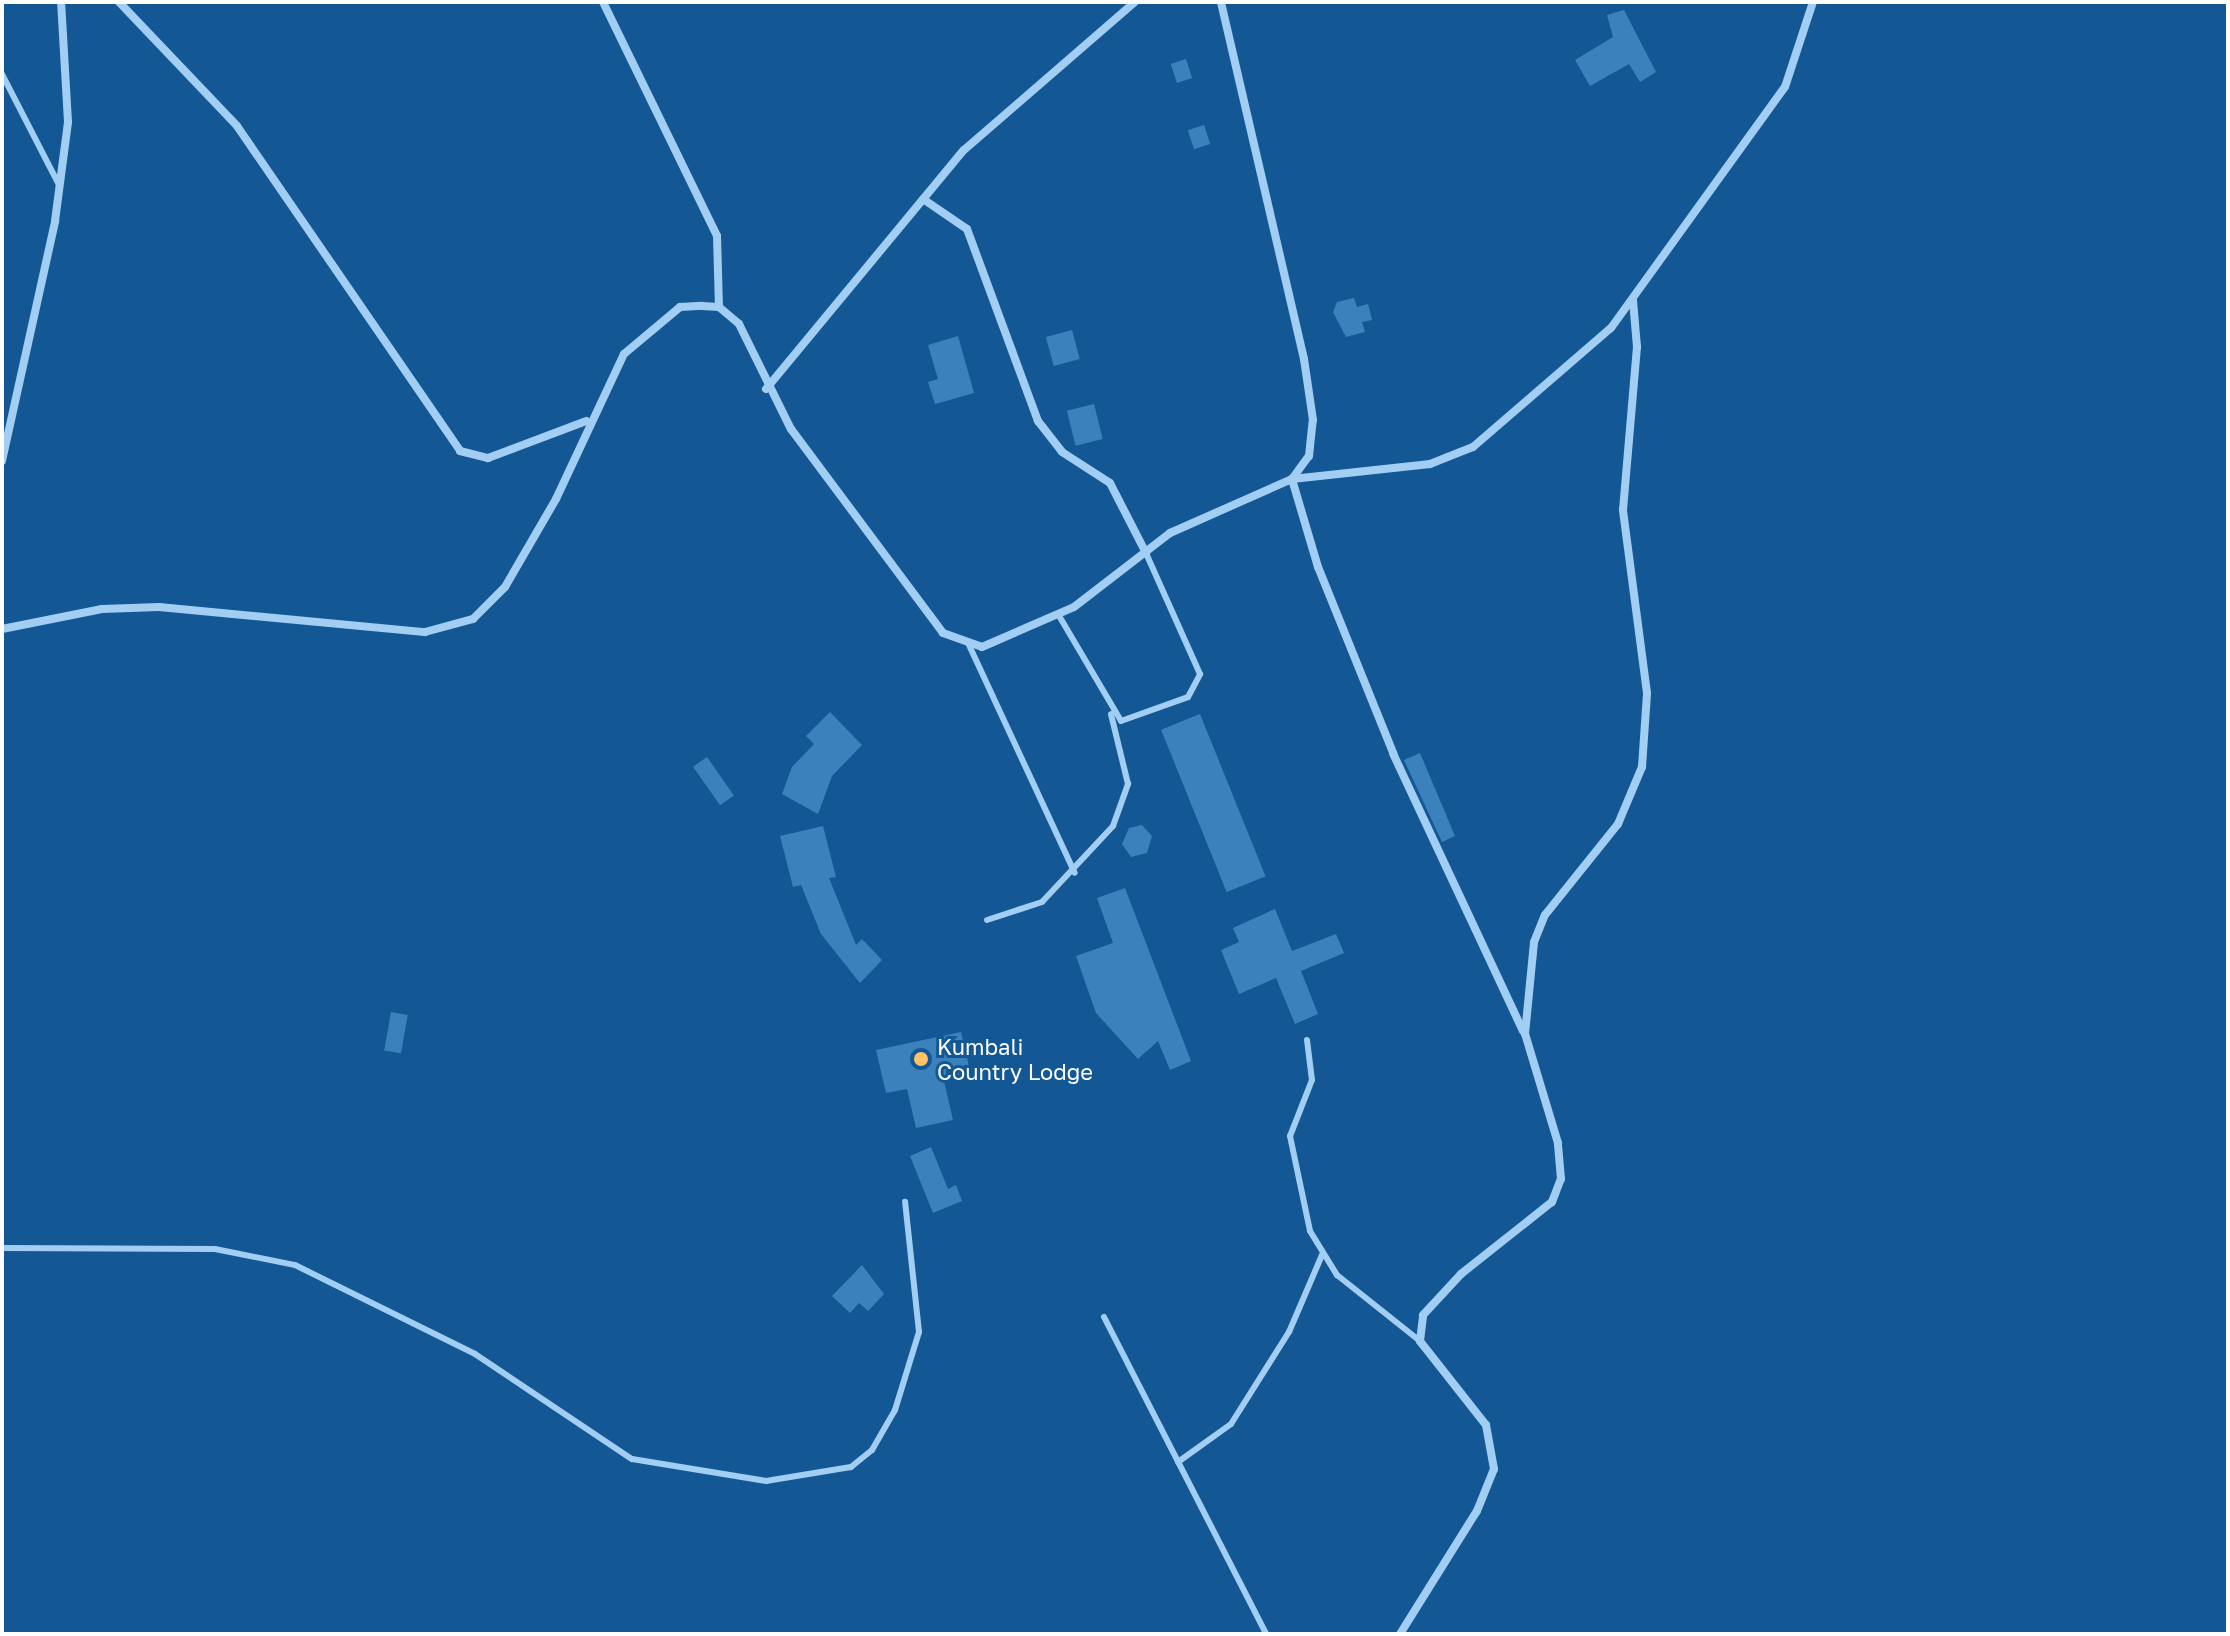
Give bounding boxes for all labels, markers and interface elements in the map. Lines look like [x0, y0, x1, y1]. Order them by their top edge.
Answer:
place label: Kumbali Country Lodge [937, 1033, 1093, 1084]
marker: Kumbali Country Lodge [912, 1050, 930, 1068]

